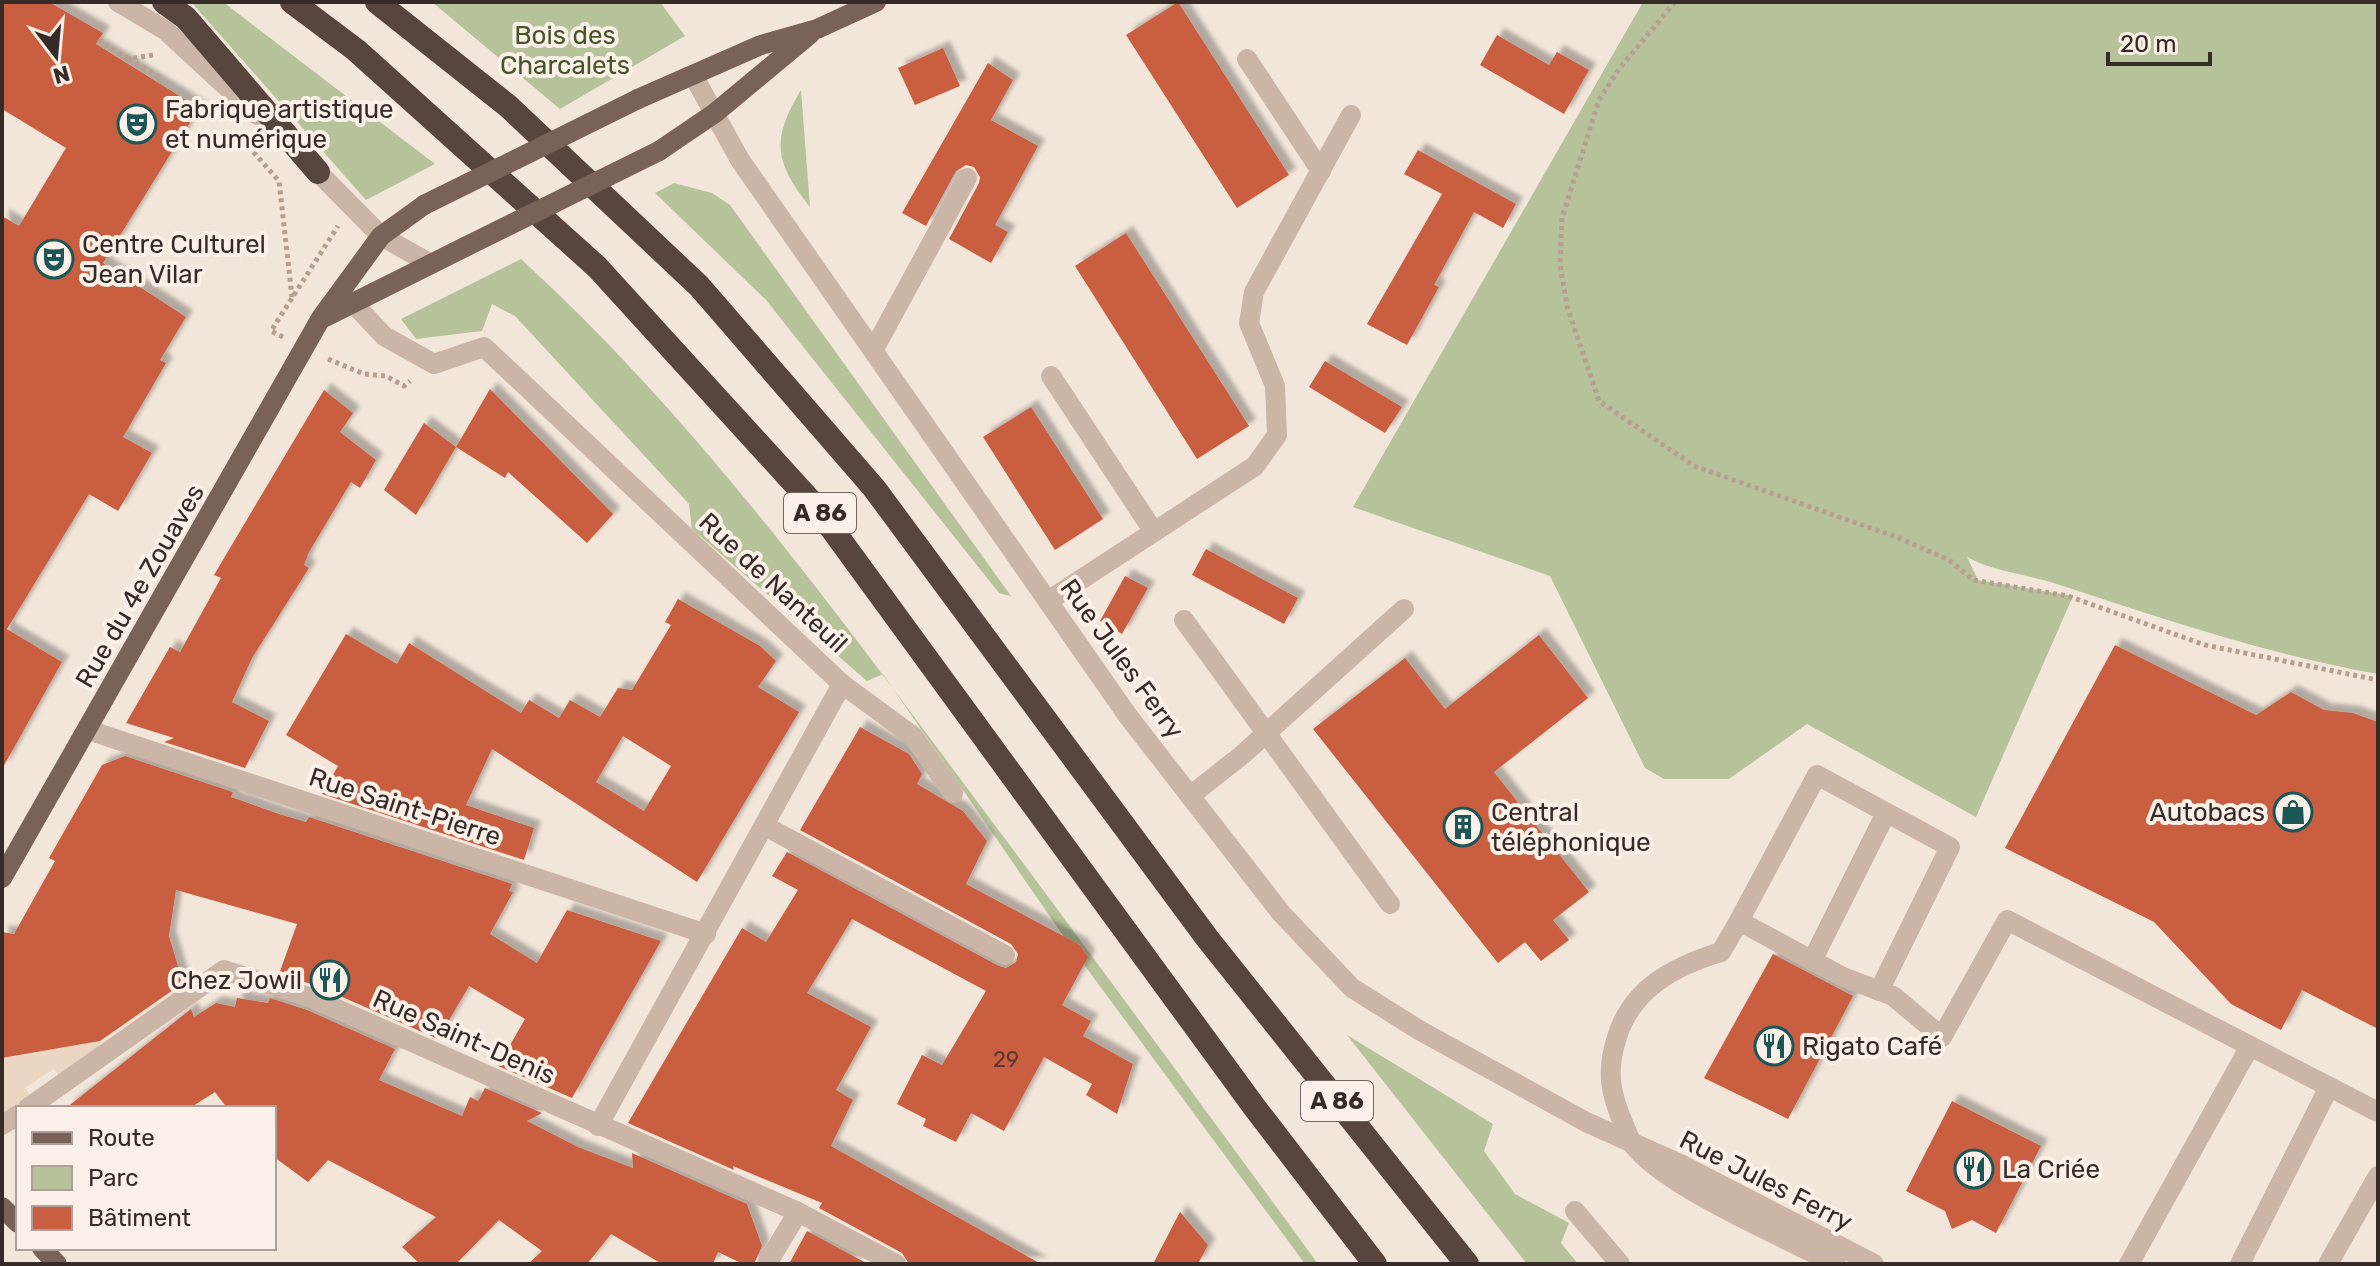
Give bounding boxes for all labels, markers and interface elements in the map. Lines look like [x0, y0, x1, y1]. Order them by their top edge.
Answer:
north arrow [16, 16, 96, 96]
scale bar [2108, 16, 2210, 66]
park label: Bois des Charcalets [500, 20, 630, 81]
text: 20 m [2120, 30, 2177, 58]
text: N [50, 60, 73, 90]
place label: Fabrique artistique et numérique [165, 94, 394, 155]
theatre icon: Fabrique artistique et numérique [116, 103, 158, 145]
place label: Centre Culturel Jean Vilar [82, 229, 266, 290]
theatre icon: Centre Culturel Jean Vilar [33, 238, 75, 280]
street label: Rue du 4e Zouaves [69, 479, 211, 693]
road number: A 86 [784, 493, 856, 533]
street label: Rue de Nanteuil [693, 507, 853, 659]
street label: Rue Jules Ferry [1054, 573, 1190, 745]
street label: Rue Saint-Pierre [305, 761, 505, 853]
shop icon: Autobacs [2272, 791, 2314, 833]
place label: Central téléphonique [1491, 797, 1651, 858]
place label: Autobacs [2150, 797, 2265, 828]
building icon: Central téléphonique [1442, 806, 1484, 848]
restaurant icon: Chez Jowil [309, 959, 351, 1001]
place label: Chez Jowil [170, 965, 302, 996]
street label: Rue Saint-Denis [368, 983, 560, 1091]
restaurant icon: Rigato Café [1753, 1025, 1795, 1067]
place label: Rigato Café [1802, 1031, 1942, 1062]
house number: 29 [993, 1046, 1019, 1073]
road number: A 86 [1301, 1081, 1373, 1121]
legend [16, 1106, 276, 1250]
text: Route [88, 1124, 155, 1152]
street label: Rue Jules Ferry [1674, 1124, 1858, 1238]
restaurant icon: La Criée [1953, 1148, 1995, 1190]
place label: La Criée [2002, 1154, 2100, 1185]
text: Parc [88, 1164, 139, 1192]
text: Bâtiment [88, 1204, 191, 1232]

